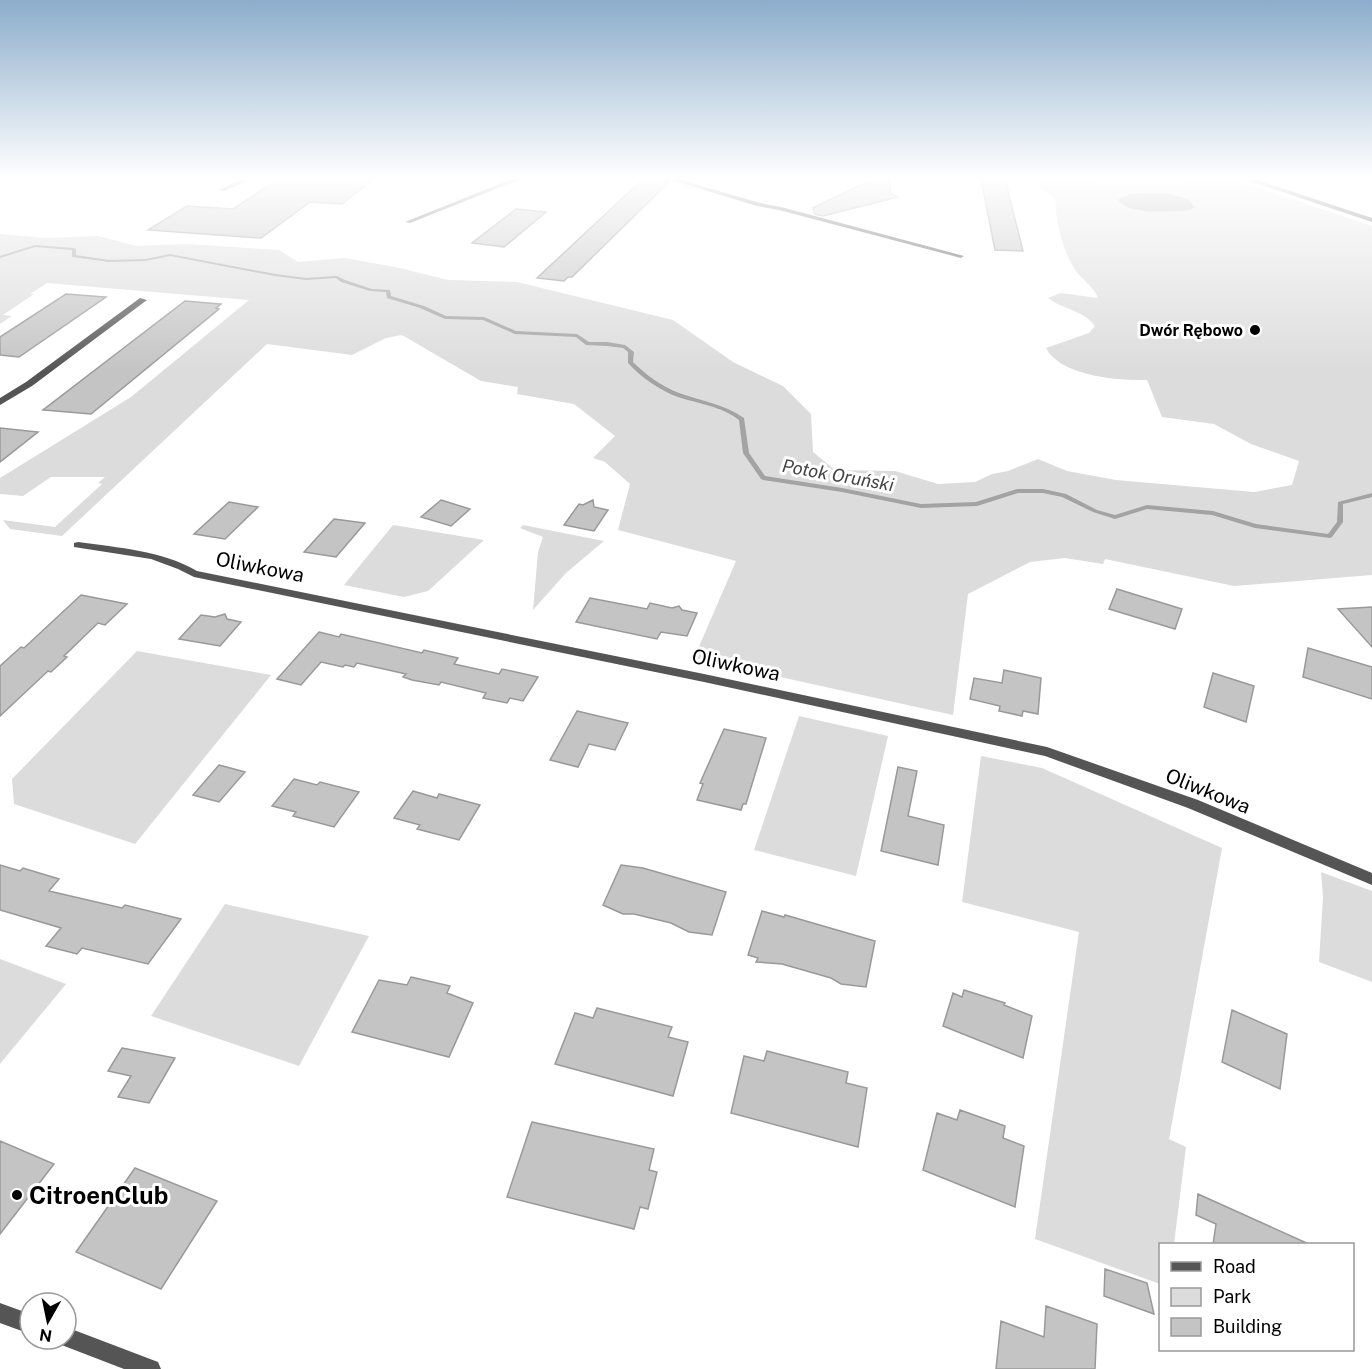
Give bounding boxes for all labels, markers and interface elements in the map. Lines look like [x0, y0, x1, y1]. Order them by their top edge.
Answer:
place label: Dwór Rębowo [1139, 321, 1243, 340]
marker: Dwór Rębowo [1248, 323, 1262, 337]
water label: Potok Oruński [780, 455, 896, 495]
street label: Oliwkowa [214, 547, 306, 587]
street label: Oliwkowa [690, 644, 782, 686]
street label: Oliwkowa [1162, 763, 1254, 819]
place label: CitroenClub [29, 1181, 168, 1209]
marker: CitroenClub [10, 1188, 24, 1202]
legend [1159, 1243, 1354, 1351]
text: Road [1213, 1256, 1256, 1277]
text: Park [1213, 1286, 1251, 1307]
north arrow [18, 1291, 78, 1351]
text: Building [1213, 1316, 1282, 1337]
text: N [38, 1325, 53, 1346]

